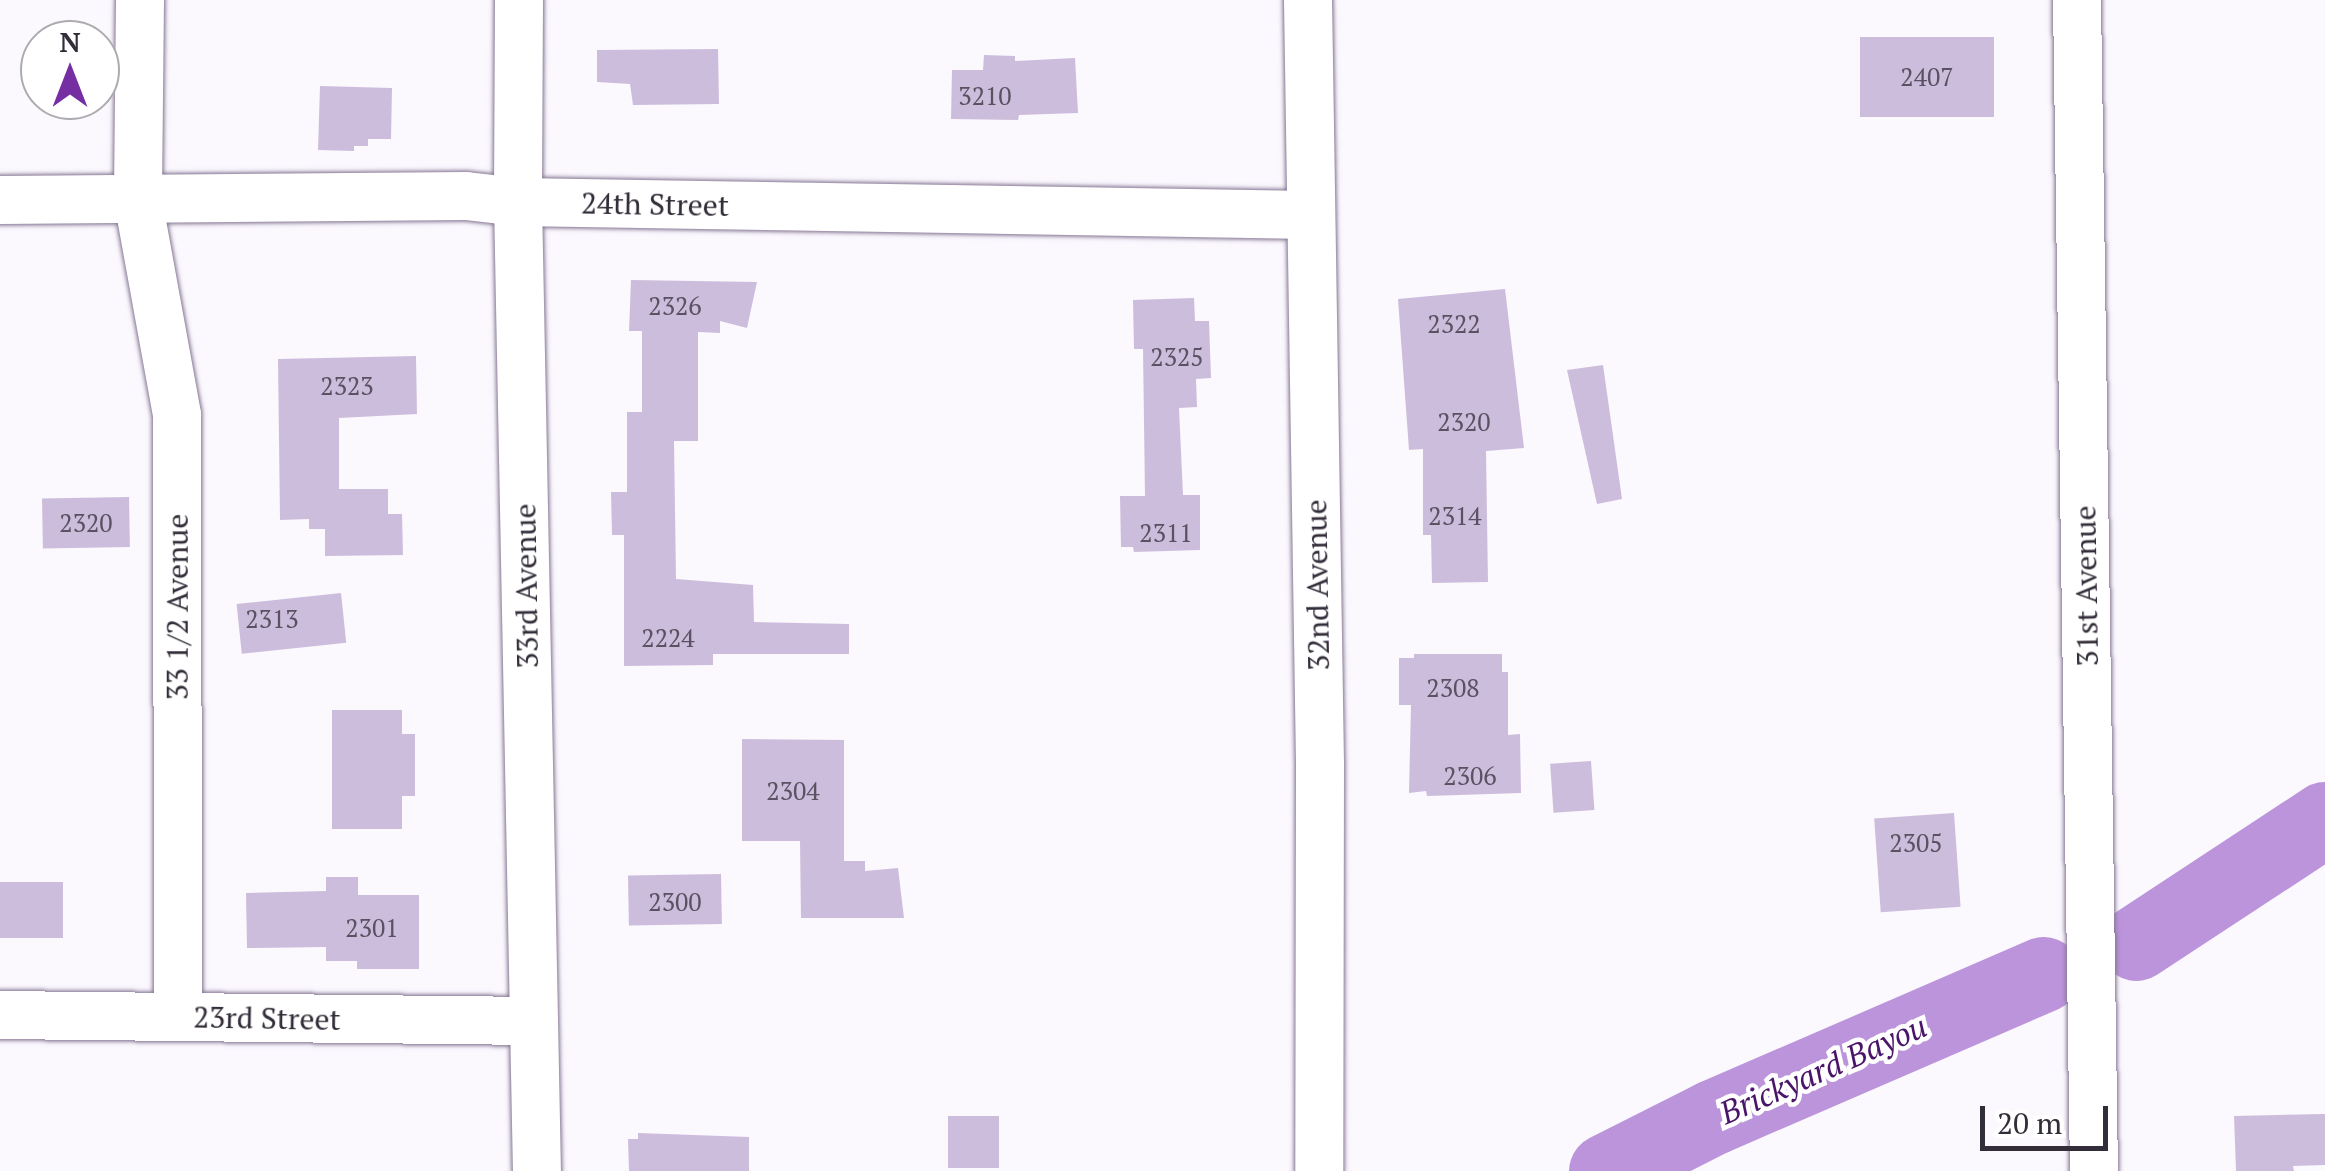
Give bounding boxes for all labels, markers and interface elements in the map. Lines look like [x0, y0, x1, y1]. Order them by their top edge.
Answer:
north arrow [20, 20, 120, 120]
text: N [59, 23, 81, 60]
house number: 2407 [1900, 62, 1954, 92]
house number: 3210 [958, 81, 1012, 111]
street label: 24th Street [581, 185, 729, 223]
house number: 2326 [648, 291, 702, 321]
house number: 2322 [1427, 309, 1481, 339]
house number: 2325 [1150, 342, 1204, 372]
house number: 2323 [320, 371, 374, 401]
house number: 2320 [1437, 407, 1491, 437]
street label: 32nd Avenue [1298, 499, 1336, 671]
house number: 2314 [1428, 501, 1482, 531]
street label: 33rd Avenue [507, 503, 545, 669]
street label: 31st Avenue [2067, 505, 2105, 667]
house number: 2320 [59, 508, 113, 538]
street label: 33 1/2 Avenue [159, 513, 195, 701]
house number: 2311 [1139, 518, 1193, 548]
house number: 2313 [245, 604, 299, 634]
house number: 2224 [641, 623, 695, 653]
house number: 2308 [1426, 673, 1480, 703]
house number: 2306 [1443, 761, 1497, 791]
house number: 2304 [766, 776, 820, 806]
house number: 2305 [1889, 828, 1943, 858]
house number: 2300 [648, 887, 702, 917]
house number: 2301 [345, 913, 399, 943]
street label: 23rd Street [193, 999, 341, 1037]
water label: Brickyard Bayou [1714, 1006, 1932, 1132]
scale bar [1985, 1086, 2112, 1148]
text: 20 m [1997, 1103, 2062, 1143]

